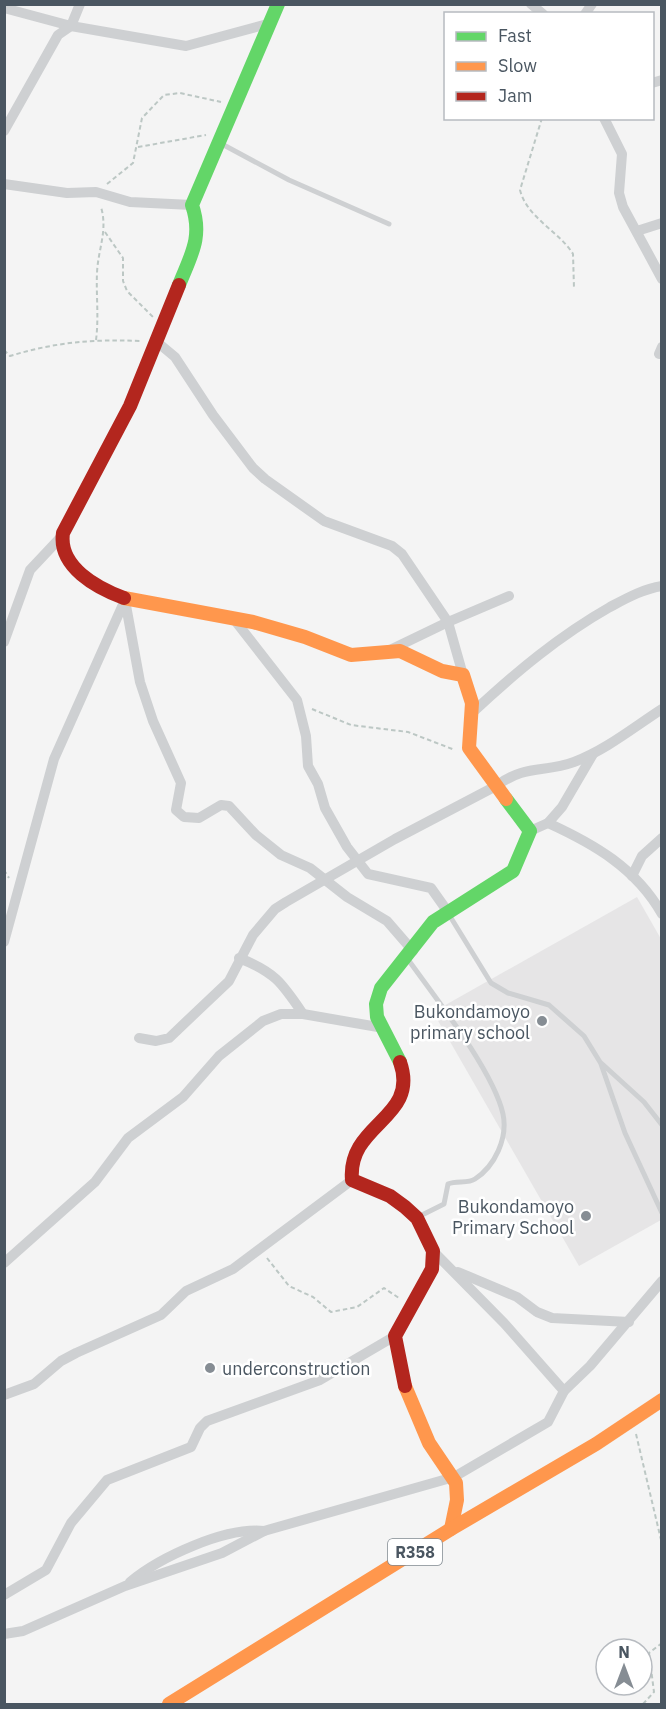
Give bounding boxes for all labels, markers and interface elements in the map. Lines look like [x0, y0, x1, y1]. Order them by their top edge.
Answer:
legend [444, 12, 654, 120]
text: Fast [498, 24, 532, 47]
text: Slow [498, 54, 537, 77]
text: Jam [498, 84, 533, 107]
place label: Bukondamoyo primary school [410, 1000, 530, 1044]
marker: Bukondamoyo primary school [535, 1014, 549, 1028]
place label: Bukondamoyo Primary School [452, 1195, 574, 1239]
marker: Bukondamoyo Primary School [579, 1209, 593, 1223]
place label: underconstruction [222, 1357, 371, 1380]
marker: underconstruction [203, 1361, 217, 1375]
road number: R358 [388, 1539, 442, 1565]
north arrow [594, 1637, 654, 1697]
text: N [618, 1642, 630, 1662]

